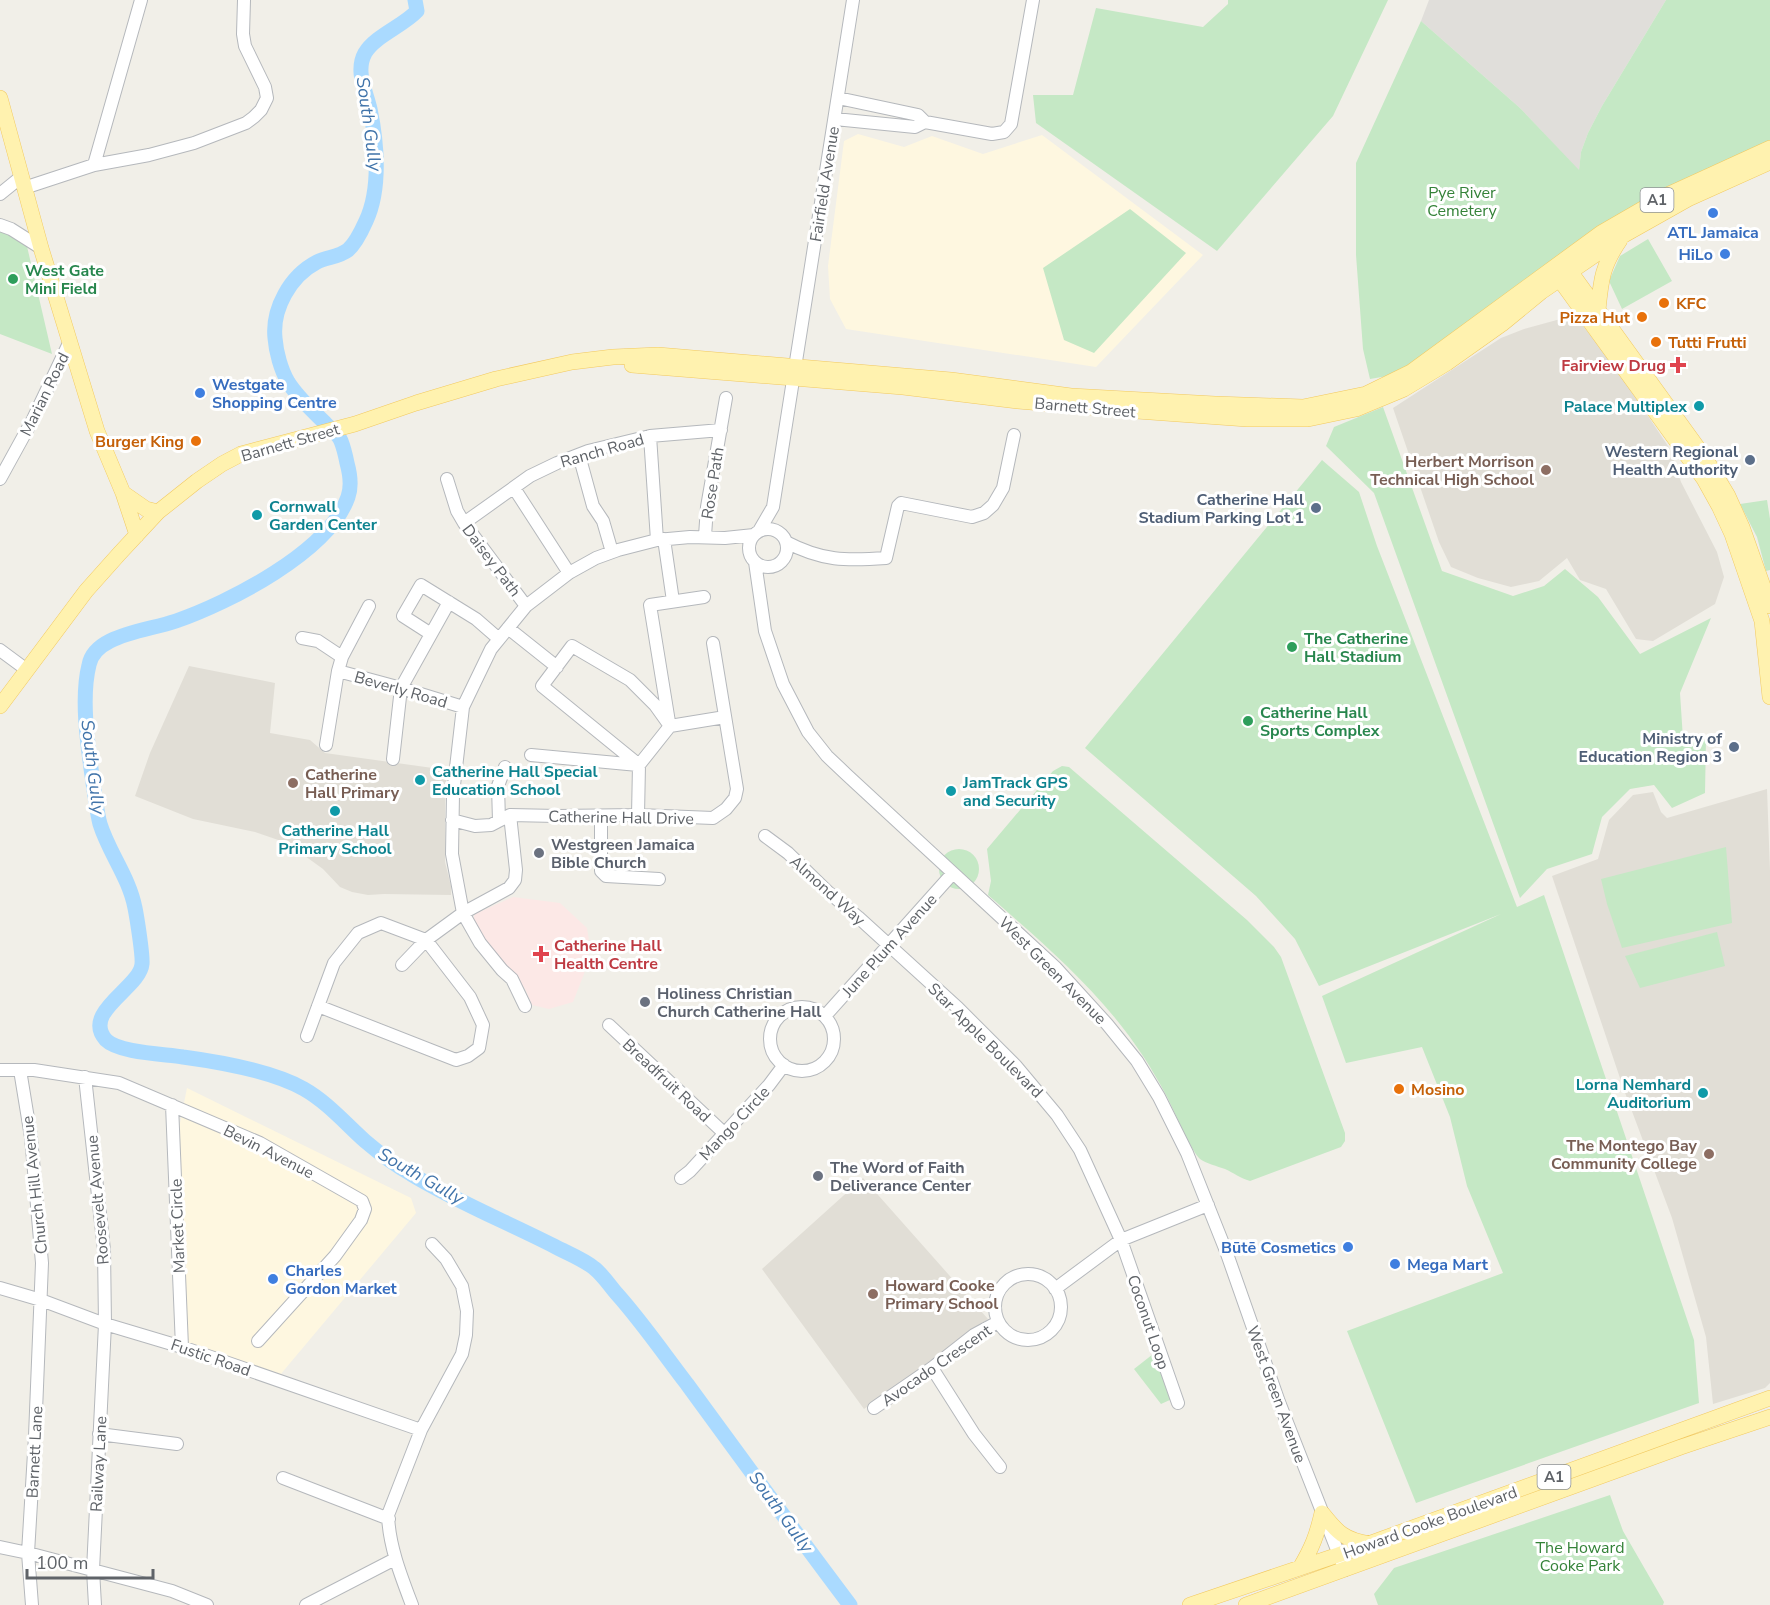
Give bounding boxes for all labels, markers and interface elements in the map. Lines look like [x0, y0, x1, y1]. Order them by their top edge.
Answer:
water label: South Gully [350, 75, 388, 174]
street label: Fairfield Avenue [805, 125, 845, 244]
park label: Pye River Cemetery [1427, 182, 1497, 222]
road number: A1 [1640, 188, 1674, 212]
marker: ATL Jamaica [1706, 206, 1720, 220]
place label: ATL Jamaica [1667, 222, 1759, 244]
place label: HiLo [1678, 244, 1713, 266]
marker: HiLo [1718, 247, 1732, 261]
place label: West Gate Mini Field [25, 260, 104, 300]
marker: West Gate Mini Field [6, 272, 20, 286]
place label: KFC [1676, 293, 1706, 315]
marker: KFC [1657, 296, 1671, 310]
place label: Pizza Hut [1560, 307, 1631, 329]
marker: Pizza Hut [1635, 310, 1649, 324]
place label: Tutti Frutti [1668, 332, 1747, 354]
marker: Tutti Frutti [1649, 335, 1663, 349]
street label: Marian Road [15, 349, 75, 440]
place label: Fairview Drug [1561, 355, 1666, 377]
marker: Fairview Drug [1671, 358, 1685, 372]
place label: Westgate Shopping Centre [212, 374, 337, 414]
marker: Westgate Shopping Centre [193, 386, 207, 400]
street label: Barnett Street [1033, 393, 1137, 423]
place label: Palace Multiplex [1564, 396, 1687, 418]
marker: Palace Multiplex [1692, 399, 1706, 413]
street label: Barnett Street [239, 418, 342, 468]
street label: Ranch Road [558, 429, 647, 473]
place label: Burger King [95, 431, 184, 453]
marker: Burger King [189, 434, 203, 448]
place label: Western Regional Health Authority [1604, 441, 1739, 481]
street label: Rose Path [696, 446, 730, 521]
place label: Herbert Morrison Technical High School [1370, 451, 1534, 491]
marker: Western Regional Health Authority [1743, 453, 1757, 467]
marker: Herbert Morrison Technical High School [1539, 463, 1553, 477]
place label: Catherine Hall Stadium Parking Lot 1 [1139, 489, 1304, 529]
place label: Cornwall Garden Center [269, 496, 378, 536]
marker: Catherine Hall Stadium Parking Lot 1 [1309, 501, 1323, 515]
marker: Cornwall Garden Center [250, 508, 264, 522]
street label: Daisey Path [457, 520, 526, 601]
place label: The Catherine Hall Stadium [1304, 628, 1409, 668]
marker: The Catherine Hall Stadium [1285, 640, 1299, 654]
street label: Beverly Road [352, 666, 450, 714]
place label: Catherine Hall Sports Complex [1260, 702, 1380, 742]
marker: Catherine Hall Sports Complex [1241, 714, 1255, 728]
water label: South Gully [75, 718, 111, 816]
place label: Ministry of Education Region 3 [1579, 728, 1723, 768]
marker: Ministry of Education Region 3 [1727, 740, 1741, 754]
place label: Catherine Hall Special Education School [432, 761, 598, 801]
place label: Catherine Hall Primary [305, 764, 400, 804]
place label: JamTrack GPS and Security [962, 772, 1068, 812]
marker: Catherine Hall Special Education School [413, 773, 427, 787]
marker: Catherine Hall Primary [286, 776, 300, 790]
marker: JamTrack GPS and Security [944, 784, 958, 798]
marker: Catherine Hall Primary School [328, 804, 342, 818]
street label: Catherine Hall Drive [548, 806, 694, 830]
place label: Catherine Hall Primary School [278, 820, 392, 860]
place label: Westgreen Jamaica Bible Church [551, 834, 695, 874]
marker: Westgreen Jamaica Bible Church [532, 846, 546, 860]
street label: Almond Way [785, 851, 871, 931]
street label: June Plum Avenue [837, 889, 942, 1003]
street label: West Green Avenue [993, 912, 1111, 1030]
place label: Catherine Hall Health Centre [554, 935, 662, 975]
marker: Catherine Hall Health Centre [532, 945, 550, 963]
street label: Star Apple Boulevard [923, 978, 1048, 1103]
place label: Holiness Christian Church Catherine Hall [657, 983, 821, 1023]
marker: Holiness Christian Church Catherine Hall [638, 995, 652, 1009]
street label: Breadfruit Road [617, 1034, 715, 1127]
place label: Lorna Nemhard Auditorium [1576, 1074, 1691, 1114]
place label: Mosino [1411, 1079, 1465, 1101]
street label: Mango Circle [695, 1082, 775, 1166]
marker: Mosino [1392, 1082, 1406, 1096]
marker: Lorna Nemhard Auditorium [1696, 1086, 1710, 1100]
street label: Church Hill Avenue [17, 1115, 53, 1255]
street label: Bevin Avenue [220, 1120, 318, 1184]
street label: Roosevelt Avenue [81, 1134, 115, 1266]
place label: The Montego Bay Community College [1551, 1135, 1698, 1175]
water label: South Gully [374, 1142, 469, 1211]
marker: The Montego Bay Community College [1702, 1147, 1716, 1161]
place label: The Word of Faith Deliverance Center [830, 1157, 972, 1197]
marker: The Word of Faith Deliverance Center [811, 1169, 825, 1183]
street label: Market Circle [165, 1178, 191, 1274]
place label: Būtē Cosmetics [1221, 1237, 1336, 1259]
marker: Būtē Cosmetics [1341, 1240, 1355, 1254]
place label: Mega Mart [1407, 1254, 1489, 1276]
marker: Mega Mart [1388, 1257, 1402, 1271]
place label: Charles Gordon Market [285, 1260, 398, 1300]
marker: Charles Gordon Market [266, 1272, 280, 1286]
street label: Coconut Loop [1122, 1272, 1175, 1373]
place label: Howard Cooke Primary School [885, 1275, 998, 1315]
marker: Howard Cooke Primary School [866, 1287, 880, 1301]
street label: Avocado Crescent [877, 1319, 996, 1412]
street label: West Green Avenue [1241, 1323, 1311, 1466]
street label: Fustic Road [168, 1334, 254, 1382]
street label: Barnett Lane [22, 1405, 48, 1499]
street label: Railway Lane [85, 1415, 113, 1513]
road number: A1 [1538, 1465, 1570, 1489]
water label: South Gully [743, 1466, 819, 1558]
street label: Howard Cooke Boulevard [1340, 1481, 1520, 1565]
park label: The Howard Cooke Park [1535, 1537, 1625, 1577]
scale bar [27, 1542, 153, 1580]
text: 100 m [36, 1551, 88, 1575]

